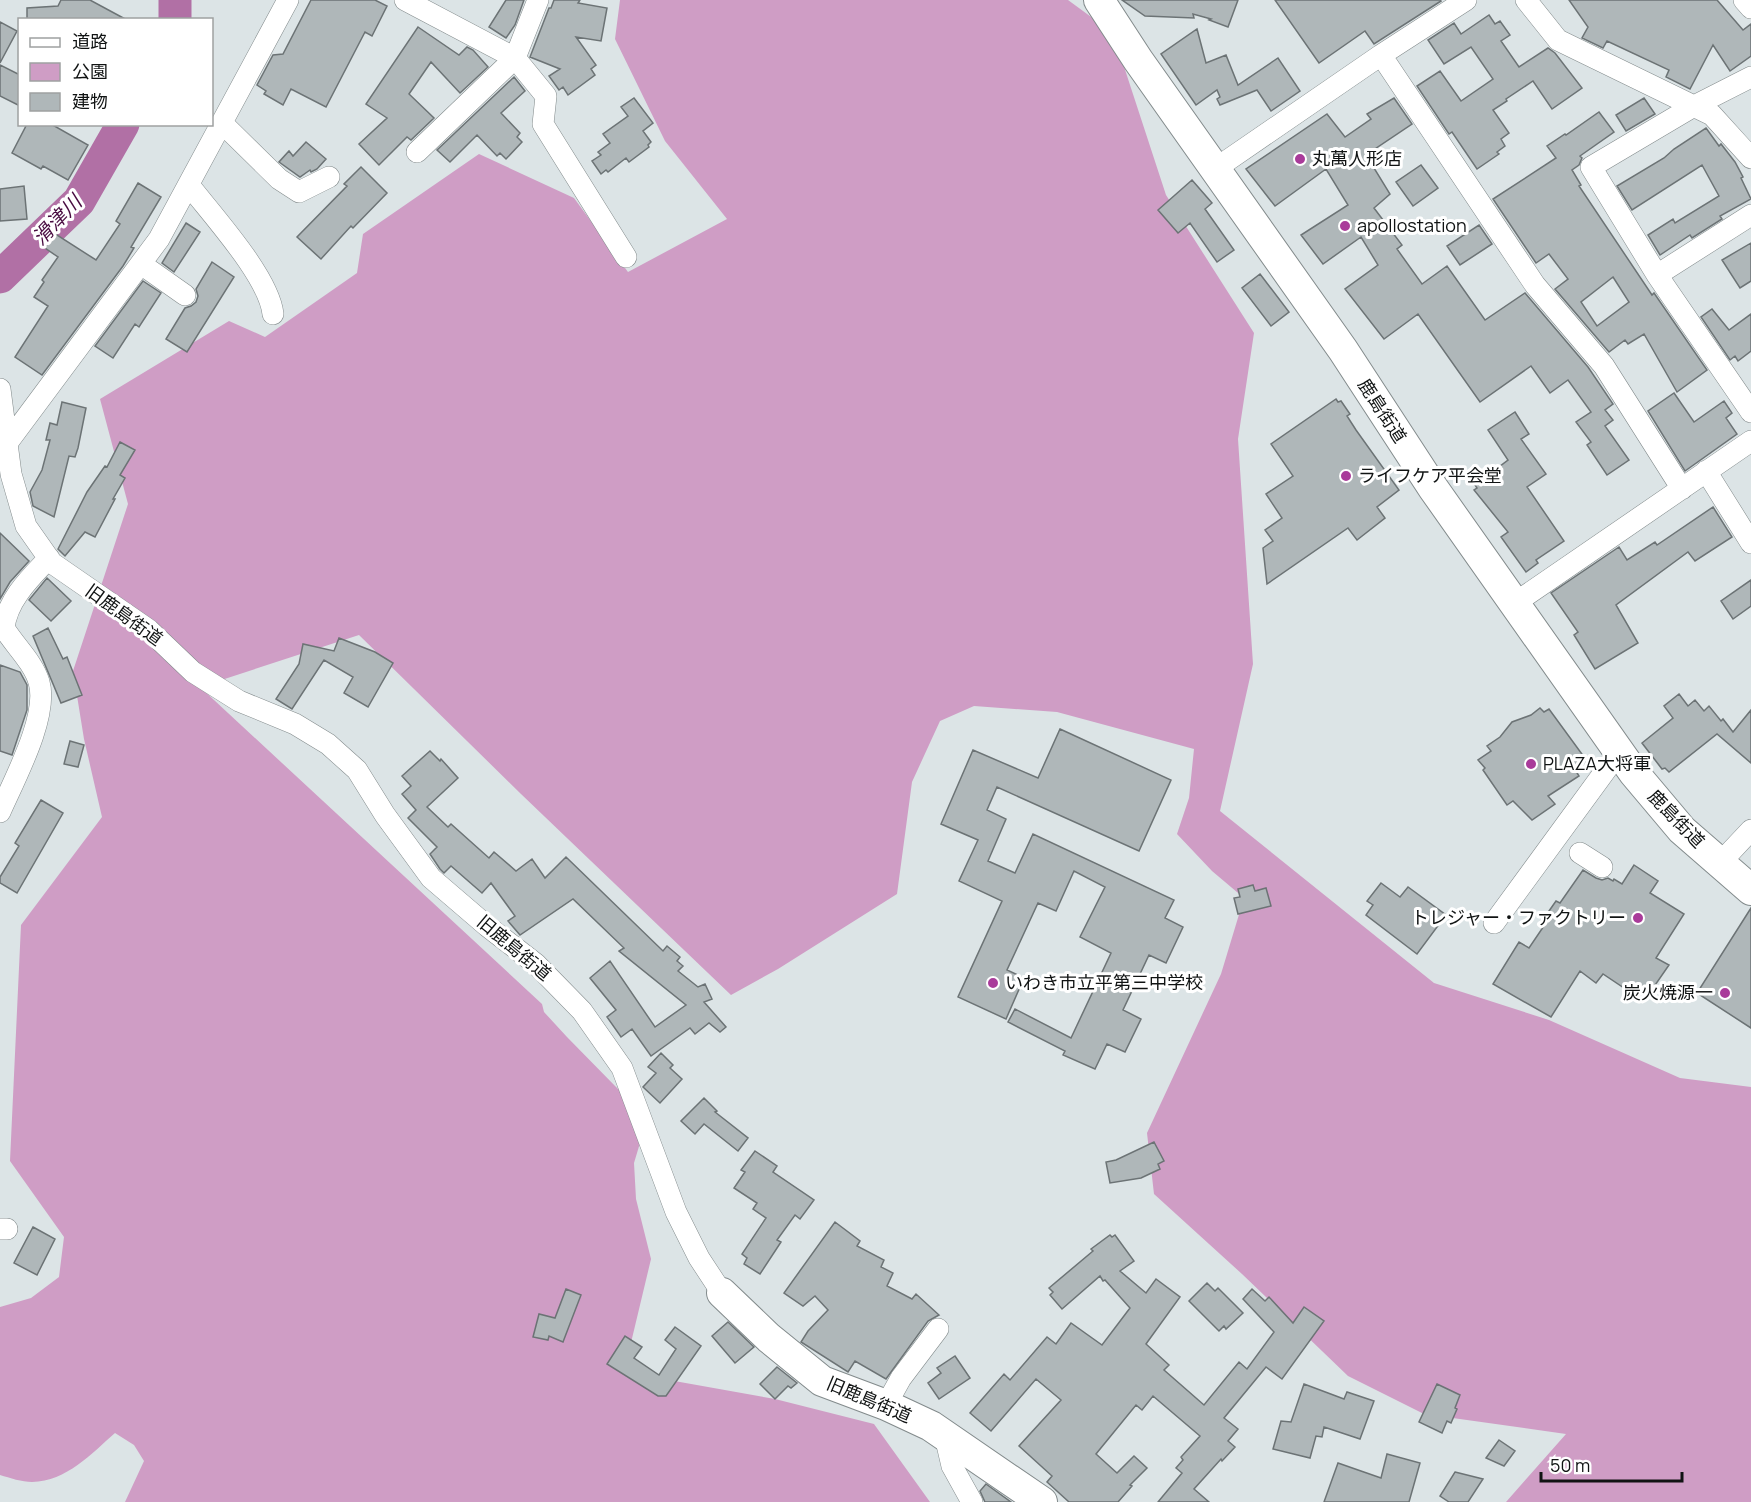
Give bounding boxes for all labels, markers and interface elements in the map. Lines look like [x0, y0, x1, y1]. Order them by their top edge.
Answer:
legend [18, 18, 213, 126]
text: 道路 [72, 29, 108, 53]
text: 公園 [72, 59, 108, 83]
text: 建物 [72, 89, 108, 113]
place label: 丸萬人形店 [1312, 146, 1402, 170]
marker: 丸萬人形店 [1293, 152, 1307, 166]
water label: 滑津川 [26, 187, 89, 251]
place label: apollostation [1357, 213, 1467, 237]
marker: apollostation [1338, 219, 1352, 233]
street label: 鹿島街道 [1353, 374, 1413, 447]
place label: ライフケア平会堂 [1358, 463, 1502, 487]
marker: ライフケア平会堂 [1339, 469, 1353, 483]
street label: 旧鹿島街道 [81, 578, 168, 650]
place label: PLAZA大将軍 [1543, 751, 1651, 775]
marker: PLAZA大将軍 [1524, 757, 1538, 771]
street label: 鹿島街道 [1643, 784, 1710, 853]
place label: トレジャー・ファクトリー [1411, 905, 1626, 929]
street label: 旧鹿島街道 [472, 909, 557, 985]
marker: トレジャー・ファクトリー [1631, 911, 1645, 925]
place label: いわき市立平第三中学校 [1005, 970, 1203, 994]
marker: いわき市立平第三中学校 [986, 976, 1000, 990]
place label: 炭火焼源一 [1623, 980, 1713, 1004]
marker: 炭火焼源一 [1718, 986, 1732, 1000]
street label: 旧鹿島街道 [823, 1370, 916, 1428]
scale bar [1541, 1445, 1682, 1483]
text: 50 m [1550, 1453, 1590, 1477]

